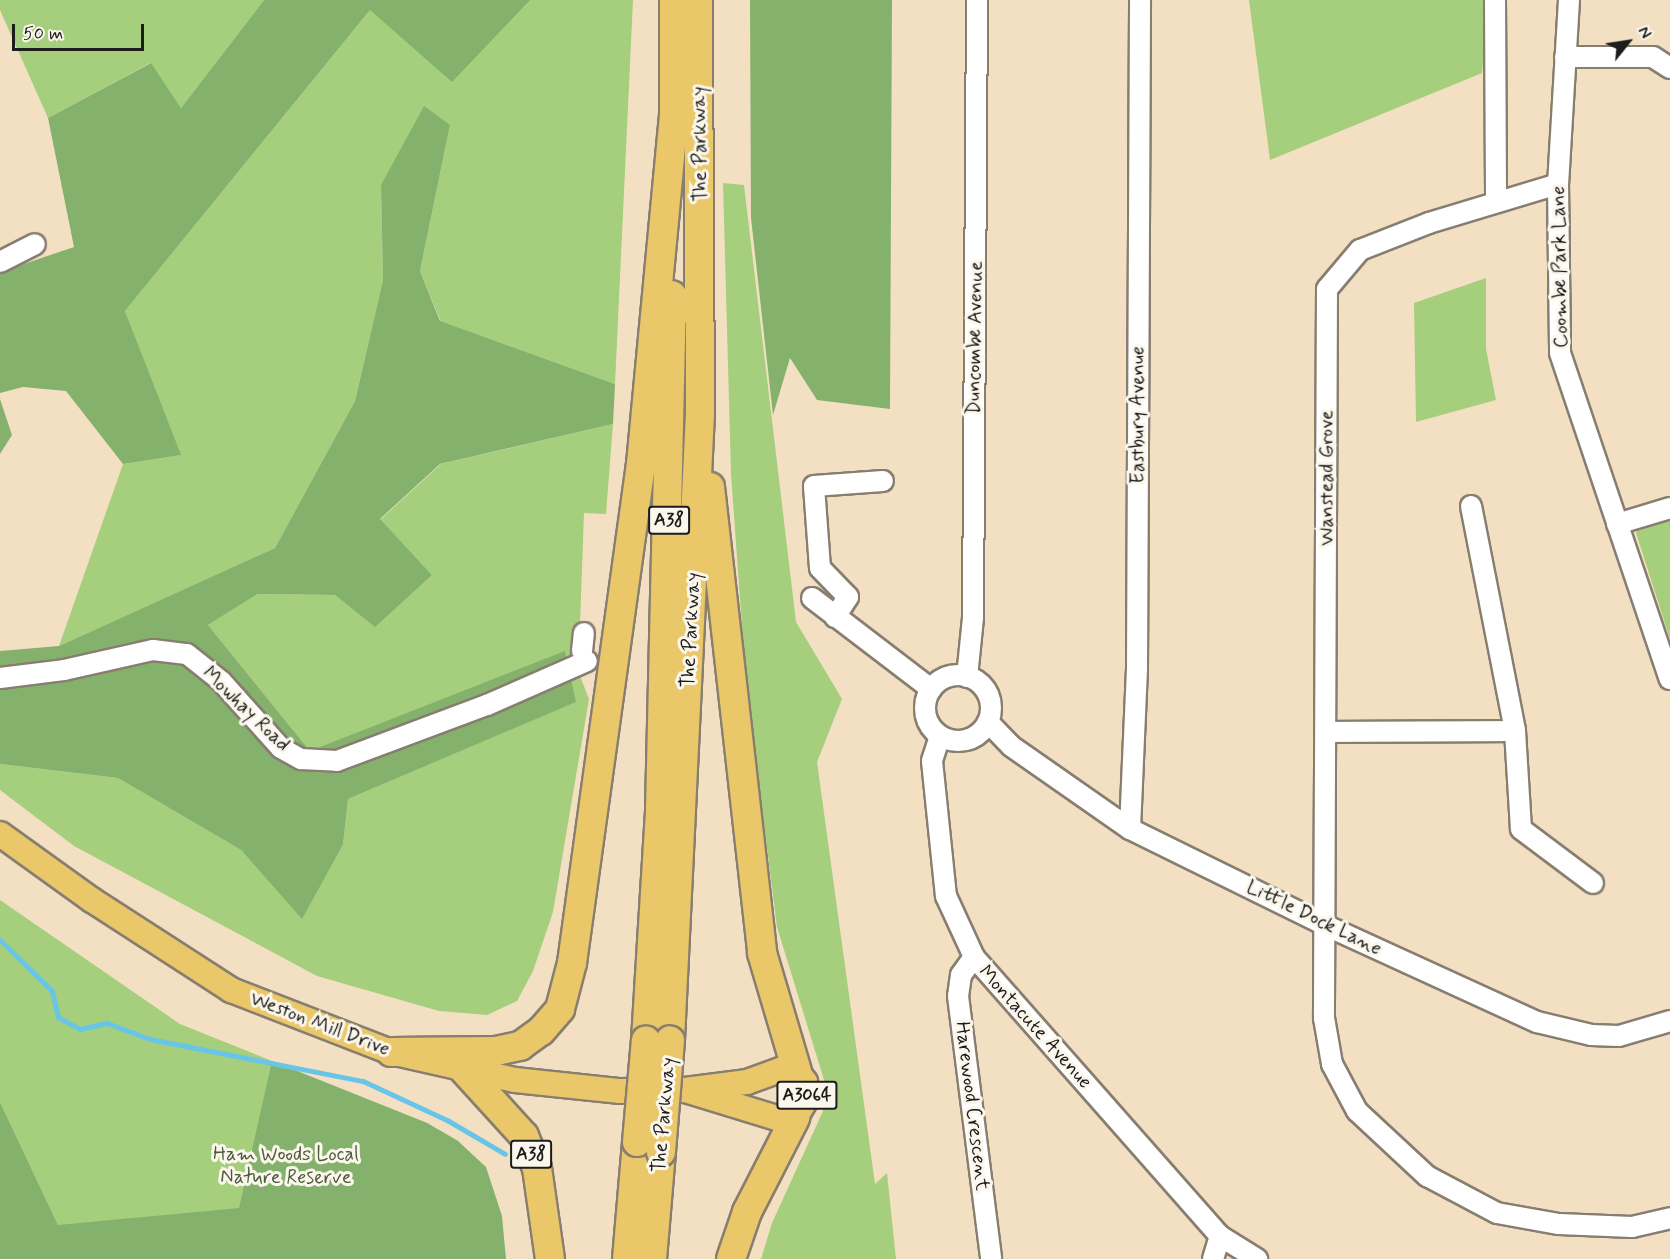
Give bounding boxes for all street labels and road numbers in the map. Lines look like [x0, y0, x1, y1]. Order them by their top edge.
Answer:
street label: The Parkway [687, 89, 713, 199]
street label: Coombe Park Lane [1547, 186, 1573, 348]
street label: Duncombe Avenue [962, 261, 988, 415]
street label: Eastbury Avenue [1126, 345, 1150, 485]
street label: Wanstead Grove [1315, 410, 1339, 546]
road number: A38 [648, 505, 690, 535]
street label: The Parkway [676, 575, 706, 685]
street label: Mowhay Road [197, 661, 295, 757]
street label: Little Dock Lane [1243, 875, 1385, 961]
street label: Montacute Avenue [972, 959, 1098, 1095]
street label: Weston Mill Drive [248, 987, 392, 1061]
street label: Harewood Crescent [950, 1023, 994, 1189]
street label: The Parkway [647, 1060, 681, 1170]
road number: A3064 [776, 1080, 838, 1110]
road number: A38 [510, 1139, 552, 1169]

